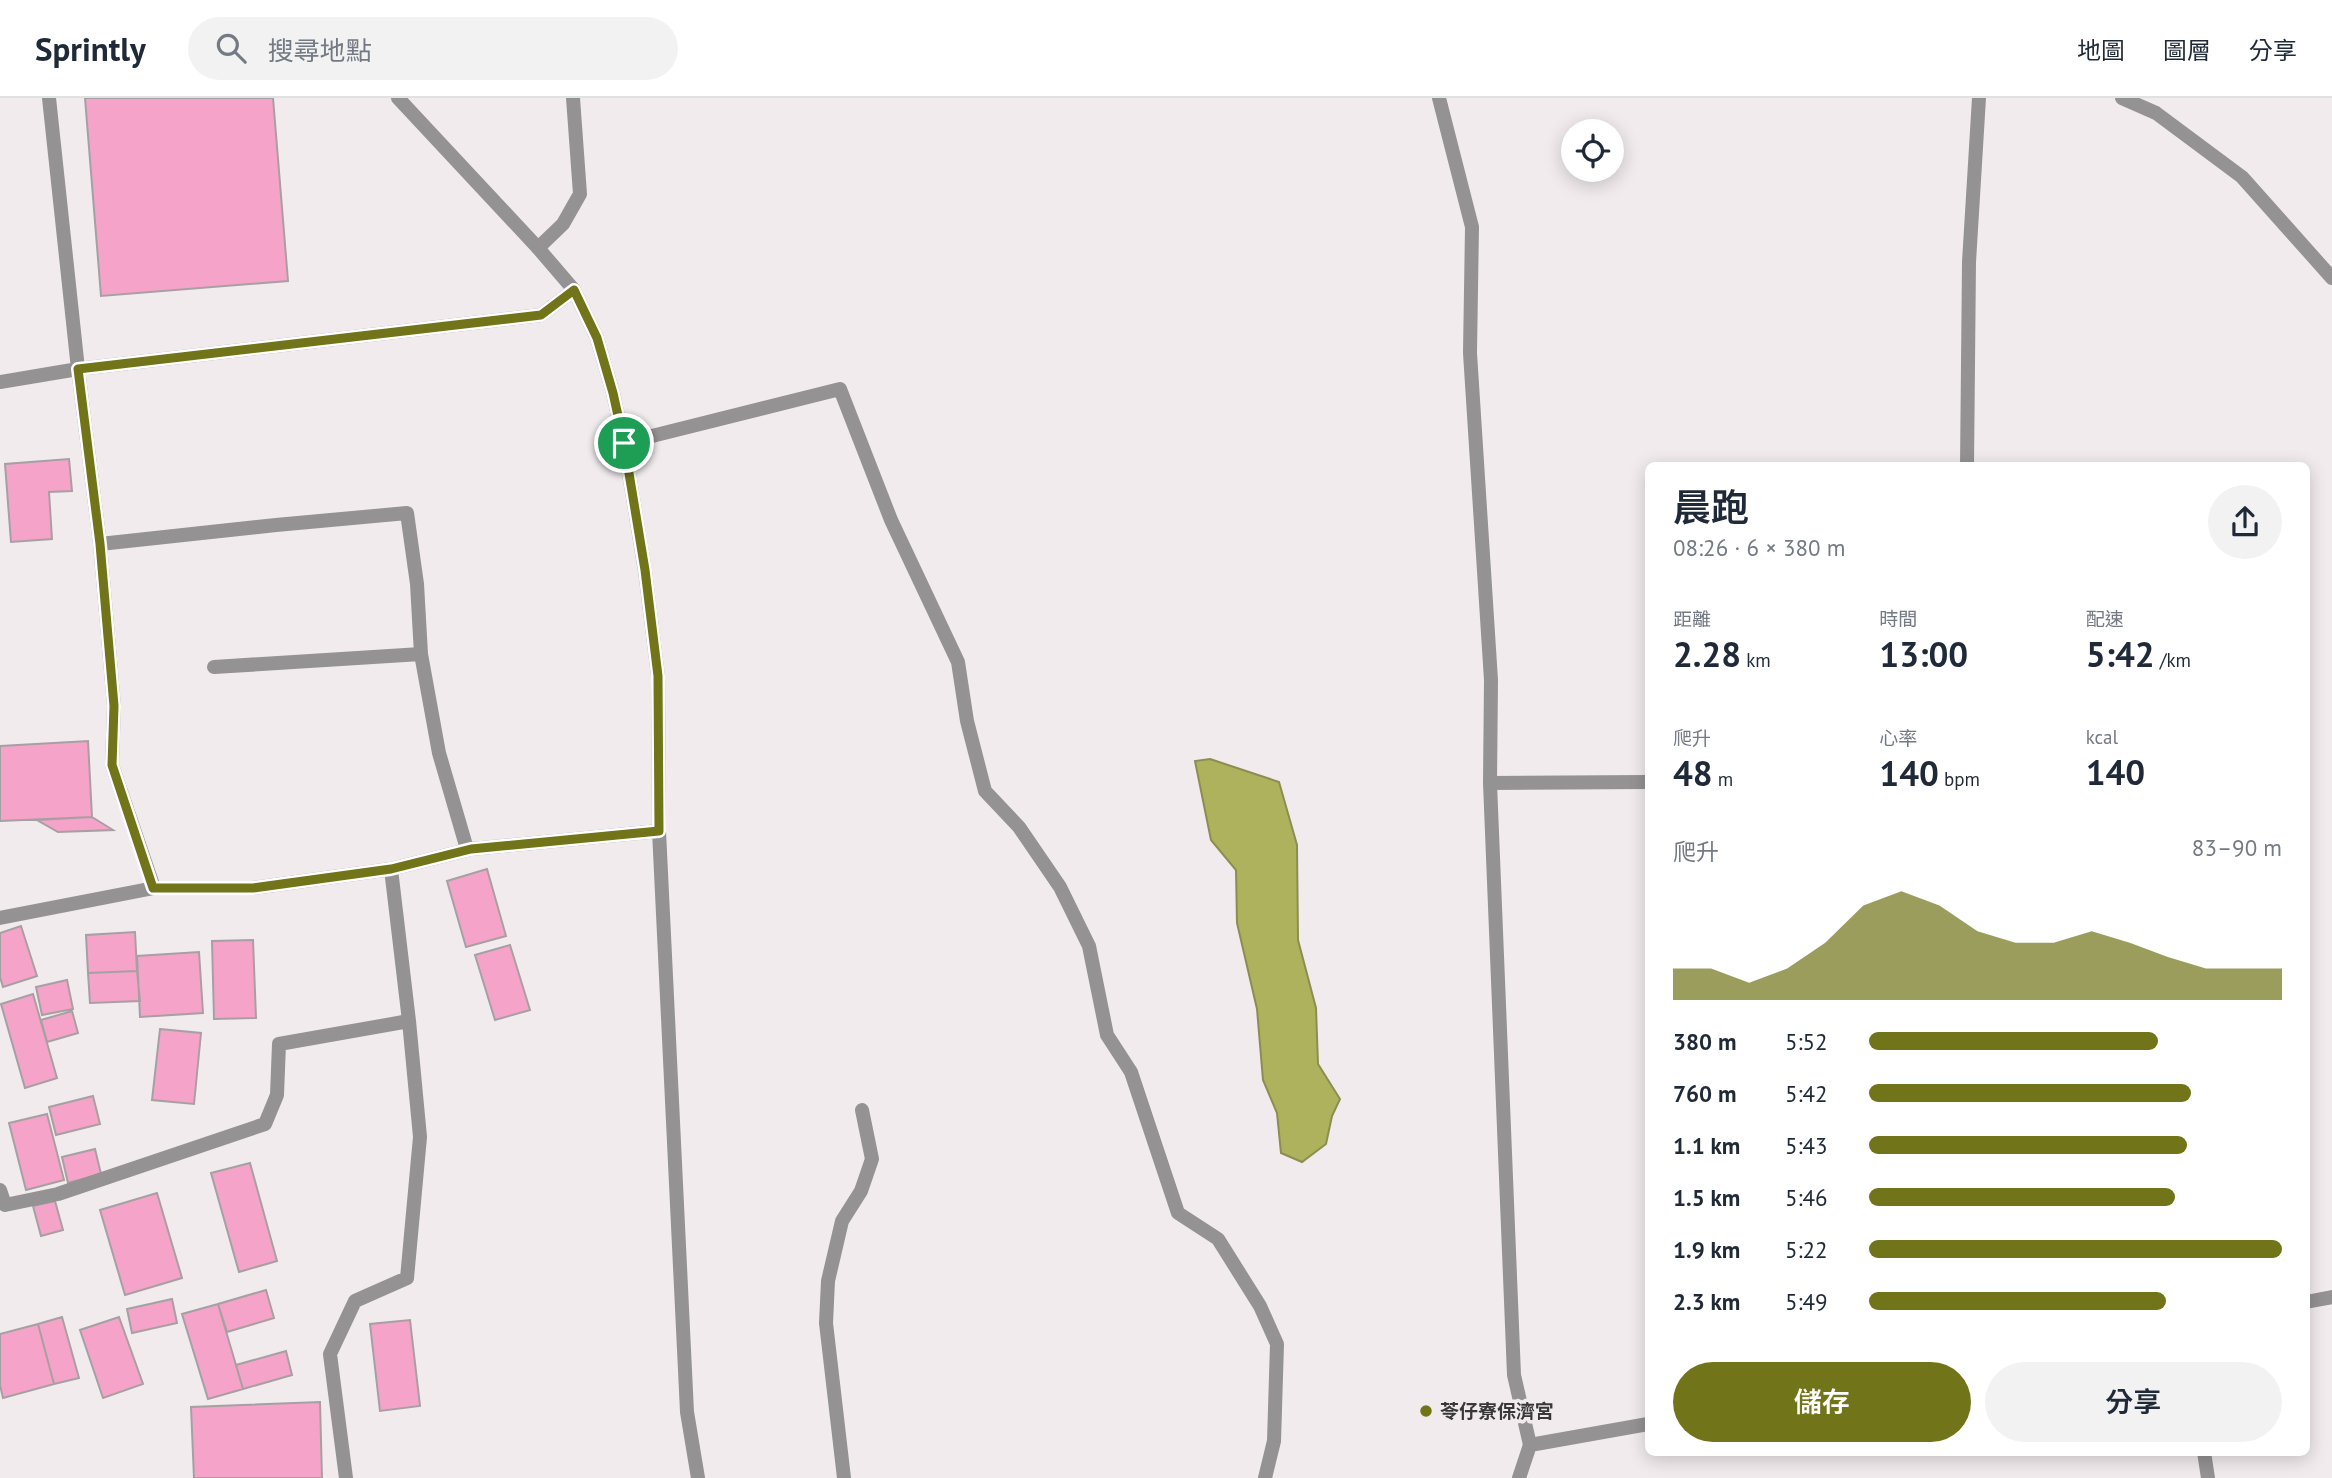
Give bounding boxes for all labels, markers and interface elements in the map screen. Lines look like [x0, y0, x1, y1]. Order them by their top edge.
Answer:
search box [188, 17, 678, 80]
text: Sprintly [35, 27, 146, 70]
icon: search [212, 29, 250, 67]
text: 搜尋地點 [268, 34, 372, 67]
text: 地圖 [2077, 35, 2125, 66]
text: 圖層 [2163, 35, 2211, 66]
text: 分享 [2249, 35, 2297, 66]
map controls [1561, 119, 1624, 182]
button: locate [1561, 119, 1624, 182]
pin [594, 413, 654, 473]
icon: arrive [605, 424, 643, 462]
text: 晨跑 [1673, 482, 1749, 531]
button: share [2208, 485, 2282, 559]
text: 08:26 · 6 × 380 m [1673, 533, 1845, 562]
text: 距離 [1673, 607, 1711, 631]
text: 時間 [1879, 607, 1917, 631]
text: 配速 [2086, 607, 2124, 631]
text: 2.28 [1673, 631, 1741, 677]
text: 13:00 [1879, 631, 1968, 677]
text: 5:42 [2086, 631, 2155, 677]
text: km [1741, 648, 1771, 672]
text: /km [2155, 648, 2191, 672]
text: kcal [2086, 725, 2118, 749]
text: 爬升 [1673, 726, 1711, 750]
text: 心率 [1879, 726, 1917, 750]
text: 140 [2086, 749, 2145, 795]
text: 48 [1673, 750, 1713, 796]
text: 140 [1879, 750, 1939, 796]
text: m [1713, 767, 1733, 791]
text: bpm [1939, 767, 1980, 791]
text: 83–90 m [2192, 833, 2282, 862]
text: 爬升 [1673, 837, 1719, 866]
text: 380 m [1673, 1027, 1736, 1056]
text: 5:52 [1785, 1027, 1828, 1056]
text: 760 m [1673, 1079, 1736, 1108]
text: 5:42 [1785, 1079, 1828, 1108]
text: 1.1 km [1673, 1131, 1740, 1160]
text: 5:43 [1785, 1131, 1828, 1160]
text: 1.5 km [1673, 1183, 1740, 1212]
text: 5:46 [1785, 1183, 1828, 1212]
text: 1.9 km [1673, 1235, 1740, 1264]
text: 5:22 [1785, 1235, 1828, 1264]
text: 2.3 km [1673, 1287, 1740, 1316]
text: 5:49 [1785, 1287, 1828, 1316]
button: 儲存 [1673, 1362, 1971, 1442]
button: 分享 [1985, 1362, 2282, 1442]
place label: 苓仔寮保濟宮 [1440, 1399, 1554, 1423]
marker: 苓仔寮保濟宮 [1418, 1403, 1434, 1419]

